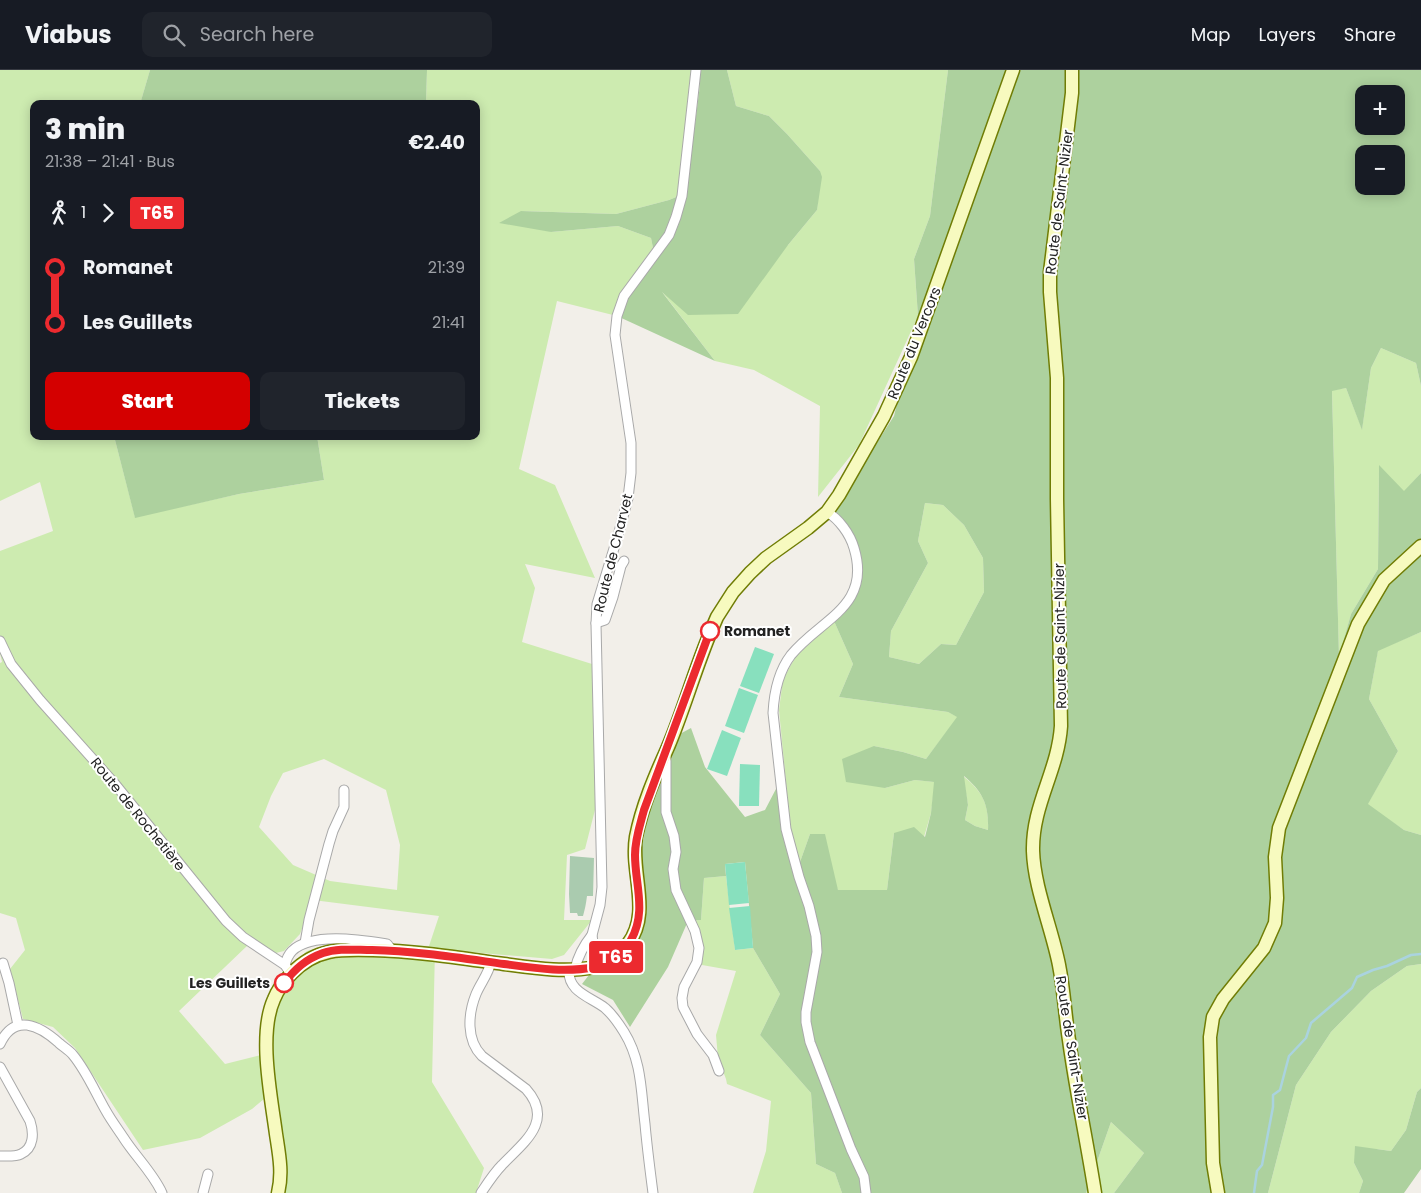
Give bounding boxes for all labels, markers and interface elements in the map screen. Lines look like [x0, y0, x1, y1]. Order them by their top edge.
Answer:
search box [142, 12, 492, 57]
text: Viabus [25, 18, 112, 51]
icon: search [160, 21, 188, 49]
text: Search here [200, 21, 314, 48]
text: Map [1191, 22, 1231, 47]
text: Layers [1259, 22, 1316, 47]
text: Share [1344, 22, 1396, 47]
map controls [1355, 85, 1405, 195]
button: + [1355, 85, 1405, 135]
text: 3 min [45, 110, 125, 149]
street label: Route de Saint-Nizier [1040, 128, 1078, 276]
text: €2.40 [408, 129, 465, 156]
button: − [1355, 145, 1405, 195]
text: 21:38 – 21:41 · Bus [45, 150, 175, 173]
icon: walk [45, 199, 73, 227]
icon: forward [94, 199, 122, 227]
text: T65 [140, 200, 174, 225]
text: 1 [81, 201, 86, 224]
text: Romanet [83, 254, 173, 281]
text: 21:39 [428, 256, 465, 279]
street label: Route du Vercors [882, 284, 946, 402]
text: Les Guillets [83, 309, 193, 336]
text: 21:41 [432, 311, 465, 334]
button: Start [45, 372, 250, 430]
button: Tickets [260, 372, 465, 430]
street label: Route de Charvet [589, 491, 637, 615]
street label: Route de Saint-Nizier [1049, 563, 1071, 709]
marker: Romanet [700, 621, 720, 641]
place label: Romanet [724, 621, 790, 641]
street label: Route de Rochetière [86, 753, 190, 875]
line badge: T65 [587, 941, 645, 973]
text: T65 [599, 944, 633, 969]
place label: Les Guillets [189, 973, 270, 993]
marker: Les Guillets [274, 973, 294, 993]
street label: Route de Saint-Nizier [1051, 974, 1093, 1122]

